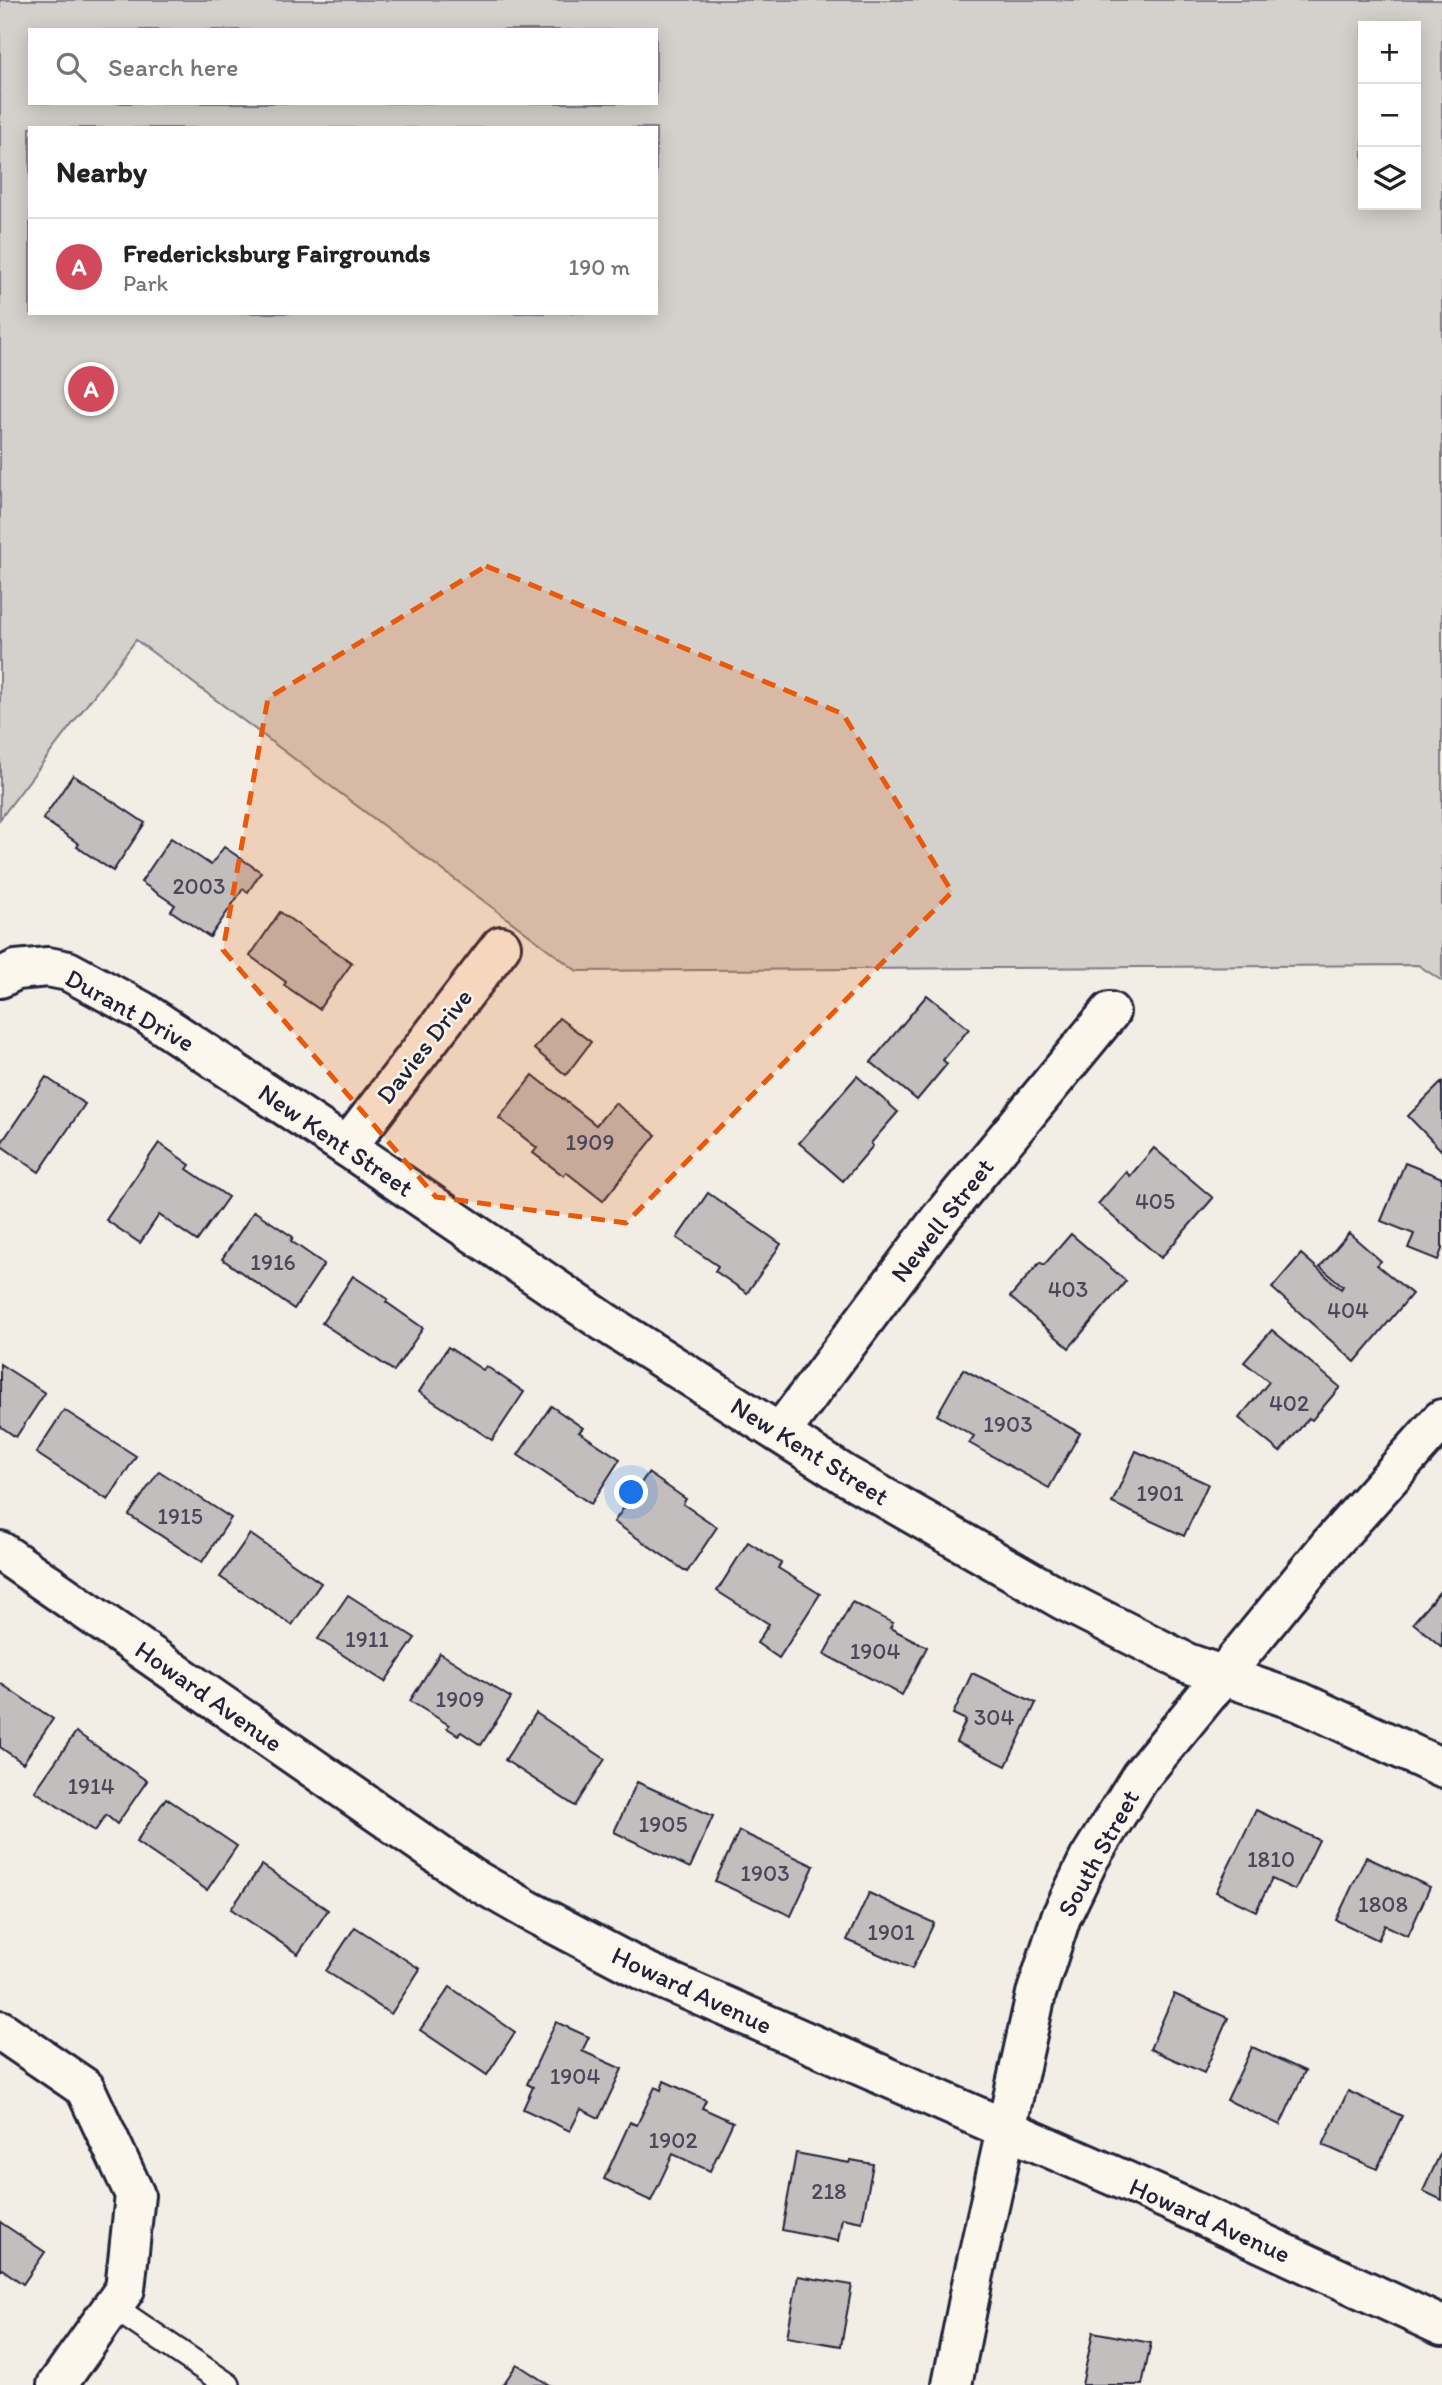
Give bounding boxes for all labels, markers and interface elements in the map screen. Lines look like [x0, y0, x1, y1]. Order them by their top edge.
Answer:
map controls [1358, 21, 1421, 210]
button: + [1358, 21, 1421, 84]
search box [28, 28, 658, 105]
icon: search [52, 48, 90, 86]
text: Search here [108, 51, 238, 83]
button: − [1358, 84, 1421, 147]
button: layers [1358, 147, 1421, 210]
text: Nearby [56, 153, 147, 190]
text: Fredericksburg Fairgrounds [123, 237, 430, 269]
text: A [72, 253, 86, 281]
text: 190 m [569, 253, 630, 281]
text: Park [123, 269, 168, 297]
pin: A [68, 363, 114, 415]
house number: 2003 [173, 872, 225, 900]
street label: Durant Drive [60, 961, 200, 1059]
street label: Davies Drive [369, 982, 479, 1110]
street label: New Kent Street [252, 1076, 420, 1204]
house number: 1909 [566, 1128, 614, 1156]
street label: Newell Street [883, 1151, 1001, 1289]
house number: 405 [1135, 1187, 1175, 1215]
house number: 1916 [250, 1248, 296, 1276]
house number: 403 [1048, 1275, 1088, 1303]
house number: 404 [1327, 1296, 1369, 1324]
house number: 402 [1269, 1389, 1309, 1417]
street label: New Kent Street [725, 1390, 895, 1512]
house number: 1903 [983, 1410, 1033, 1438]
your location [614, 1475, 648, 1509]
house number: 1901 [1136, 1479, 1184, 1507]
house number: 1915 [157, 1502, 203, 1530]
house number: 1911 [345, 1625, 389, 1653]
street label: Howard Avenue [129, 1633, 289, 1759]
house number: 1904 [850, 1637, 901, 1665]
house number: 1909 [436, 1685, 484, 1713]
house number: 304 [974, 1703, 1014, 1731]
house number: 1914 [67, 1772, 115, 1800]
street label: South Street [1050, 1784, 1146, 1922]
house number: 1905 [639, 1810, 687, 1838]
house number: 1810 [1247, 1845, 1295, 1873]
house number: 1903 [740, 1859, 790, 1887]
house number: 1808 [1358, 1890, 1408, 1918]
house number: 1901 [867, 1918, 915, 1946]
street label: Howard Avenue [607, 1939, 777, 2041]
house number: 1904 [550, 2062, 601, 2090]
house number: 1902 [649, 2126, 697, 2154]
street label: Howard Avenue [1124, 2170, 1296, 2270]
house number: 218 [811, 2177, 847, 2205]

